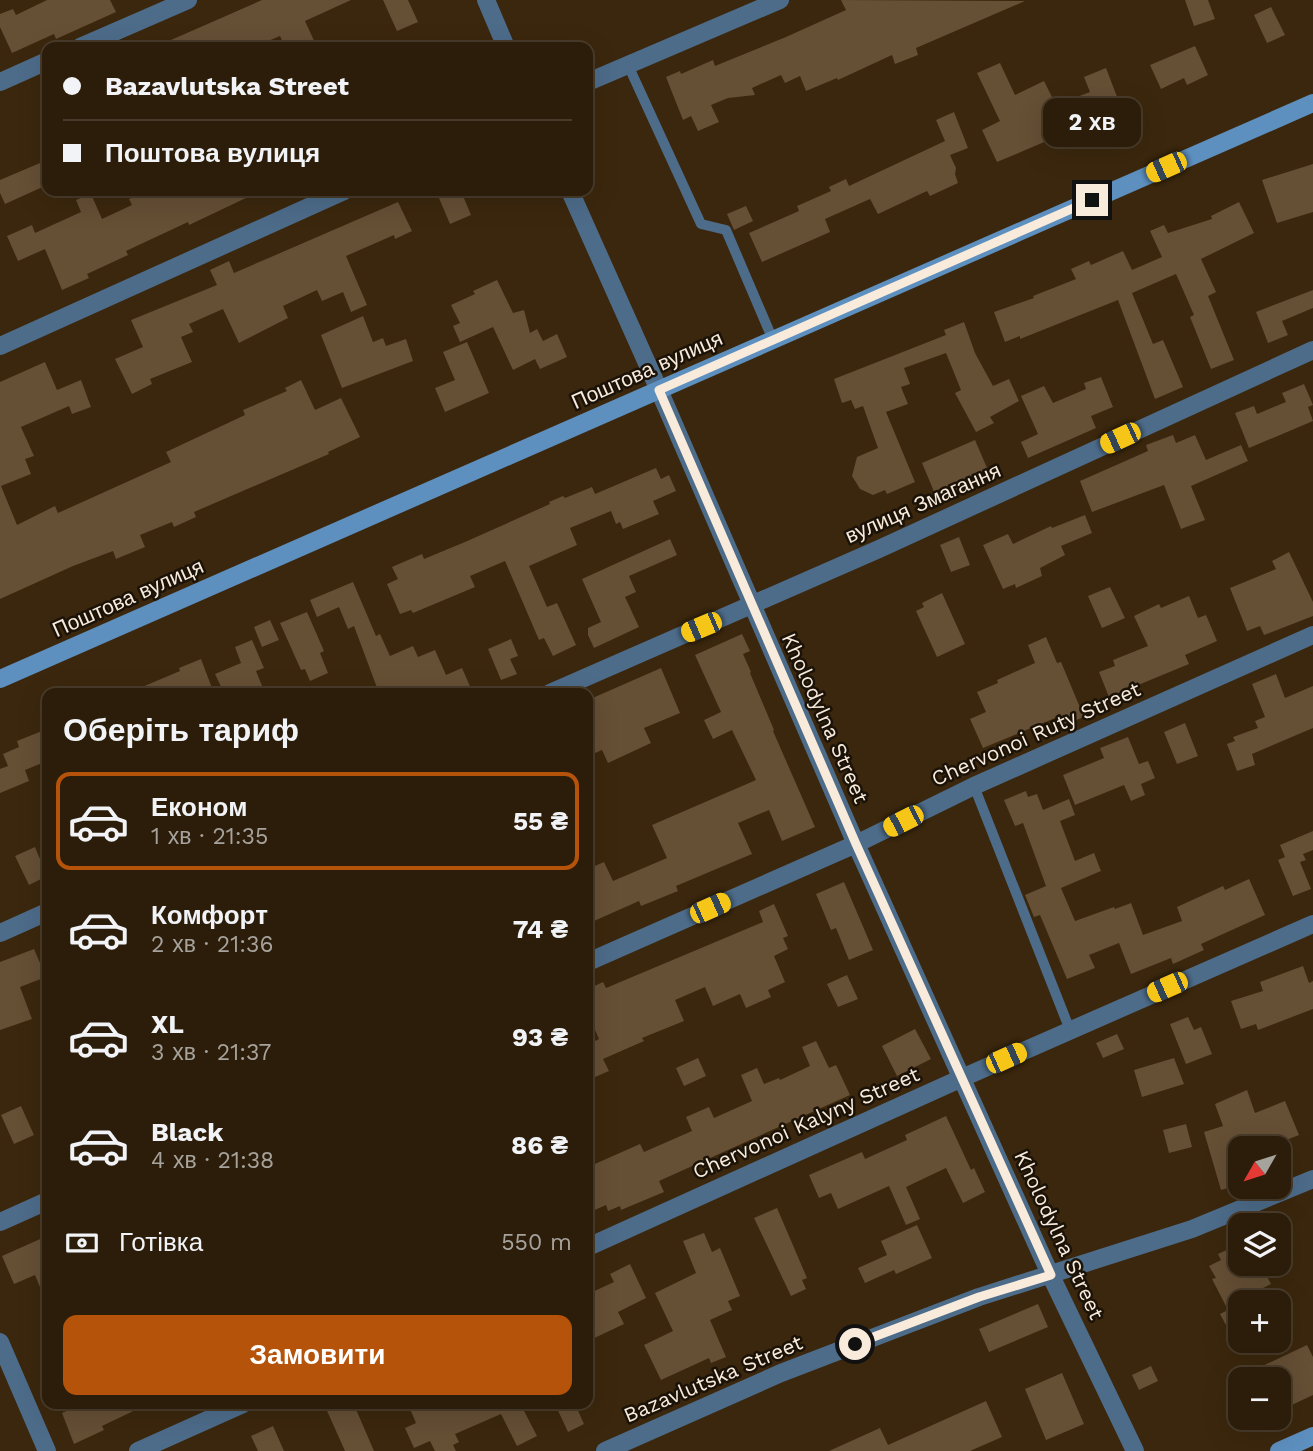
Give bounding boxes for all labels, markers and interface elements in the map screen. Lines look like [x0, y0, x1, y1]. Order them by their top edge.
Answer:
text: Bazavlutska Street [105, 71, 349, 101]
callout: 2 хв [1043, 99, 1141, 148]
text: 2 хв [1068, 109, 1116, 136]
text: Поштова вулиця [105, 138, 320, 168]
car [1143, 149, 1190, 185]
route end [1076, 184, 1108, 216]
street label: Поштова вулиця [567, 325, 726, 414]
car [1097, 420, 1144, 456]
street label: вулиця Змагання [841, 457, 1004, 548]
street label: Поштова вулиця [48, 553, 207, 642]
car [678, 609, 725, 645]
street label: Kholodylna Street [777, 629, 874, 807]
street label: Chervonoi Ruty Street [927, 676, 1144, 791]
text: Оберіть тариф [63, 711, 299, 749]
icon: car [67, 790, 130, 853]
text: Економ [151, 792, 247, 822]
car [880, 802, 927, 840]
text: 55 ₴ [513, 806, 568, 836]
text: 1 хв · 21:35 [151, 823, 268, 850]
car [687, 890, 734, 926]
icon: car [67, 898, 130, 961]
text: Комфорт [151, 900, 268, 930]
text: 74 ₴ [513, 914, 568, 944]
text: 2 хв · 21:36 [151, 931, 273, 958]
car [1144, 969, 1191, 1005]
icon: car [67, 1006, 130, 1069]
text: XL [151, 1009, 184, 1039]
text: 93 ₴ [512, 1022, 568, 1052]
text: 3 хв · 21:37 [151, 1039, 271, 1066]
car [983, 1040, 1030, 1076]
street label: Chervonoi Kalyny Street [689, 1061, 923, 1184]
icon: car [67, 1114, 130, 1177]
text: Black [151, 1117, 223, 1147]
text: 86 ₴ [511, 1130, 568, 1160]
north arrow [1228, 1136, 1292, 1199]
map controls [1228, 1136, 1291, 1430]
street label: Kholodylna Street [1009, 1146, 1110, 1323]
text: 4 хв · 21:38 [151, 1147, 274, 1174]
button: layers [1228, 1213, 1291, 1276]
icon: cash [63, 1224, 101, 1262]
text: Готівка [119, 1227, 203, 1257]
text: 550 m [501, 1229, 572, 1256]
button: + [1228, 1290, 1291, 1353]
button: Замовити [63, 1315, 572, 1395]
route start [839, 1328, 871, 1360]
street label: Bazavlutska Street [620, 1329, 806, 1428]
button: − [1228, 1367, 1291, 1430]

